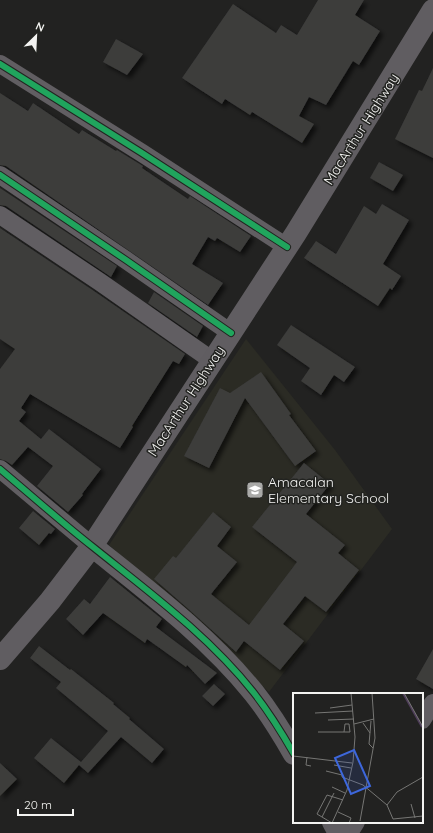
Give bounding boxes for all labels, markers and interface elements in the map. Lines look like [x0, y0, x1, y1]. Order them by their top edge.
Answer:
north arrow [16, 16, 56, 56]
text: N [34, 19, 47, 35]
street label: MacArthur Highway [319, 70, 403, 188]
street label: MacArthur Highway [143, 342, 229, 460]
place label: Amacalan Elementary School [268, 473, 389, 507]
school or university icon: Amacalan Elementary School [245, 480, 265, 500]
inset map [293, 693, 423, 823]
scale bar [18, 791, 73, 817]
text: 20 m [24, 797, 52, 812]

